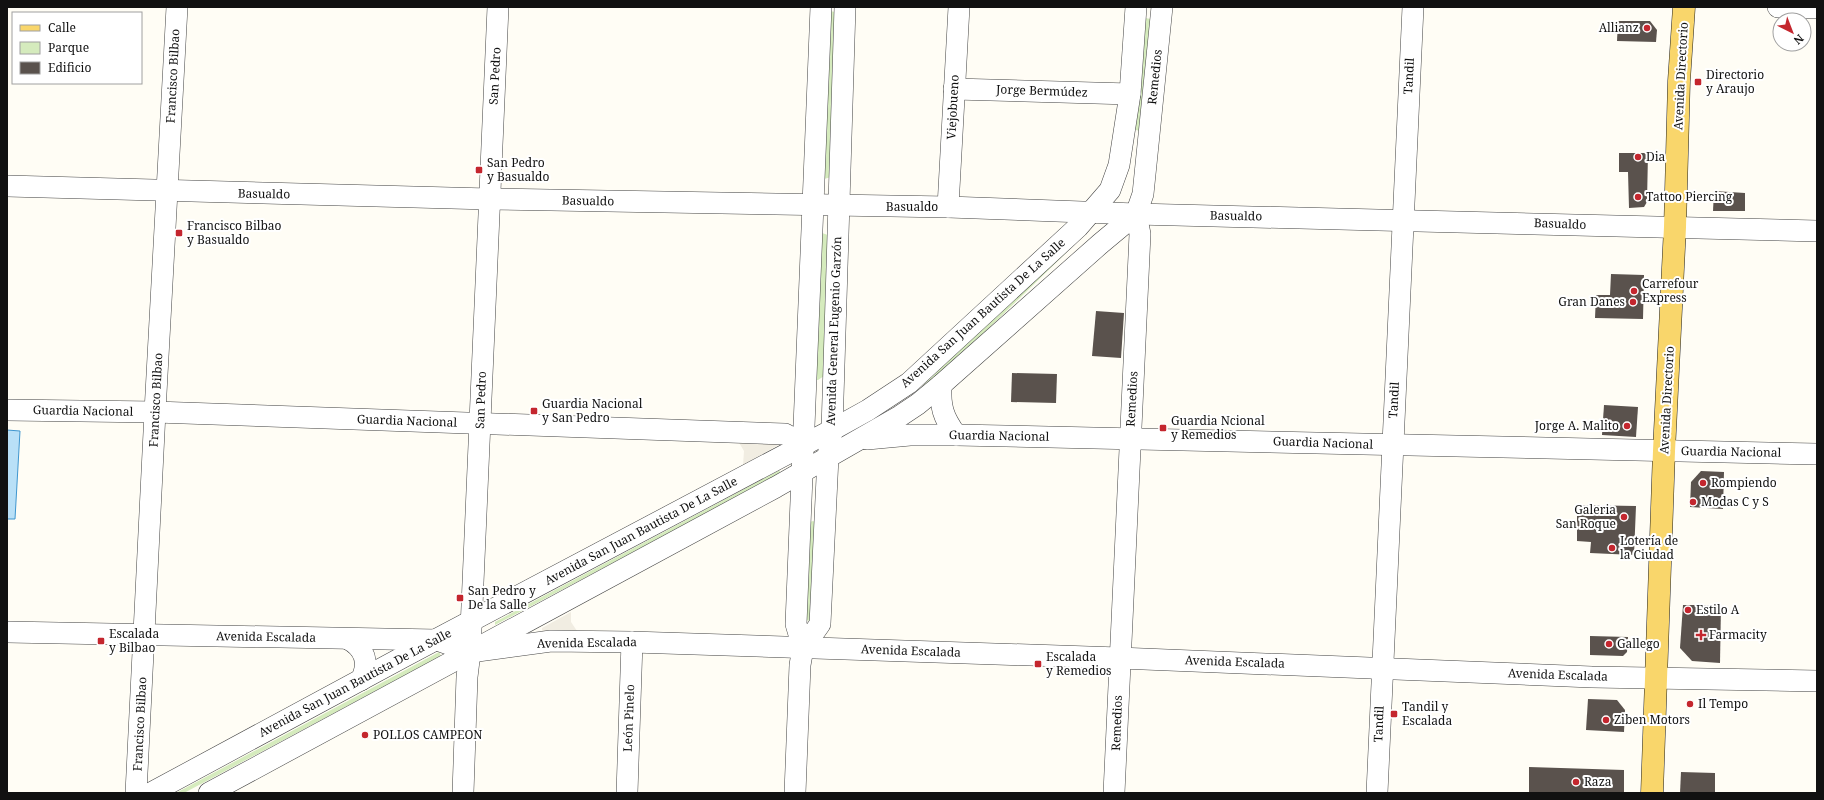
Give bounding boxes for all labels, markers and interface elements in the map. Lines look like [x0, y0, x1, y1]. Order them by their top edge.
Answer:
legend [12, 12, 142, 84]
north arrow [1772, 12, 1812, 52]
text: Calle [48, 19, 76, 36]
place label: Allianz [1599, 19, 1639, 36]
street label: Avenida Directorio [1669, 22, 1692, 130]
marker: Allianz [1642, 23, 1652, 33]
street label: Francisco Bilbao [162, 28, 183, 124]
text: N [1791, 31, 1807, 48]
text: Parque [48, 39, 89, 56]
street label: San Pedro [485, 47, 505, 105]
street label: Remedios [1143, 48, 1166, 105]
street label: Tandil [1399, 57, 1418, 95]
text: Edificio [48, 59, 91, 76]
place label: Directorio y Araujo [1706, 66, 1764, 97]
street label: Viejobueno [942, 74, 963, 140]
marker: Directorio y Araujo [1693, 77, 1703, 87]
street label: Jorge Bermúdez [995, 80, 1088, 101]
place label: Dia [1646, 148, 1666, 165]
marker: Dia [1633, 152, 1643, 162]
place label: San Pedro y Basualdo [487, 154, 549, 185]
marker: San Pedro y Basualdo [474, 165, 484, 175]
street label: Basualdo [238, 185, 290, 202]
place label: Tattoo Piercing [1646, 188, 1733, 205]
street label: Basualdo [562, 192, 614, 209]
marker: Tattoo Piercing [1633, 192, 1643, 202]
street label: Basualdo [886, 198, 938, 215]
street label: Basualdo [1210, 207, 1262, 224]
street label: Basualdo [1534, 214, 1587, 233]
place label: Francisco Bilbao y Basualdo [187, 217, 282, 248]
marker: Francisco Bilbao y Basualdo [174, 228, 184, 238]
street label: Avenida San Juan Bautista De La Salle [897, 234, 1069, 391]
street label: Avenida General Eugenio Garzón [822, 236, 845, 426]
place label: Carrefour Express [1642, 275, 1699, 306]
marker: Carrefour Express [1629, 286, 1639, 296]
place label: Gran Danes [1558, 293, 1625, 310]
marker: Gran Danes [1628, 297, 1638, 307]
street label: Avenida Directorio [1655, 346, 1678, 454]
street label: Francisco Bilbao [145, 352, 166, 448]
street label: San Pedro [471, 371, 490, 429]
street label: Remedios [1122, 371, 1141, 427]
street label: Tandil [1384, 381, 1403, 419]
place label: Guardia Nacional y San Pedro [542, 395, 643, 426]
street label: Guardia Nacional [33, 401, 134, 420]
marker: Guardia Nacional y San Pedro [529, 406, 539, 416]
street label: Guardia Nacional [357, 410, 458, 431]
place label: Guardia Ncional y Remedios [1171, 412, 1265, 443]
place label: Jorge A. Malito [1534, 417, 1619, 434]
marker: Jorge A. Malito [1622, 421, 1632, 431]
marker: Guardia Ncional y Remedios [1158, 423, 1168, 433]
street label: Guardia Nacional [949, 426, 1050, 445]
street label: Guardia Nacional [1273, 432, 1374, 453]
street label: Guardia Nacional [1681, 442, 1782, 461]
street label: Avenida San Juan Bautista De La Salle [541, 472, 740, 589]
place label: Rompiendo [1711, 474, 1777, 491]
marker: Rompiendo [1698, 478, 1708, 488]
place label: Modas C y S [1701, 493, 1769, 510]
marker: Modas C y S [1688, 497, 1698, 507]
place label: Galeria San Roque [1556, 501, 1616, 532]
marker: Galeria San Roque [1619, 512, 1629, 522]
place label: Lotería de la Ciudad [1620, 532, 1678, 563]
marker: Lotería de la Ciudad [1607, 543, 1617, 553]
place label: San Pedro y De la Salle [468, 582, 536, 613]
marker: San Pedro y De la Salle [455, 593, 465, 603]
place label: Estilo A [1696, 601, 1740, 618]
marker: Estilo A [1683, 605, 1693, 615]
street label: Avenida San Juan Bautista De La Salle [255, 624, 454, 741]
place label: Escalada y Bilbao [109, 625, 159, 656]
place label: Farmacity [1709, 626, 1767, 643]
street label: Avenida Escalada [216, 627, 316, 646]
marker: Farmacity [1696, 630, 1706, 640]
street label: Avenida Escalada [537, 633, 637, 652]
place label: Gallego [1617, 635, 1660, 652]
marker: Escalada y Bilbao [96, 636, 106, 646]
marker: Gallego [1604, 639, 1614, 649]
street label: Avenida Escalada [861, 640, 962, 661]
place label: Escalada y Remedios [1046, 648, 1112, 679]
street label: Avenida Escalada [1185, 651, 1286, 672]
marker: Escalada y Remedios [1033, 659, 1043, 669]
street label: Avenida Escalada [1508, 664, 1609, 685]
street label: Francisco Bilbao [129, 676, 150, 772]
street label: León Pinelo [619, 684, 638, 752]
street label: Remedios [1107, 695, 1126, 751]
place label: Il Tempo [1698, 695, 1748, 712]
place label: Tandil y Escalada [1402, 698, 1452, 729]
marker: Il Tempo [1685, 699, 1695, 709]
street label: Tandil [1369, 705, 1388, 742]
marker: Tandil y Escalada [1389, 709, 1399, 719]
place label: Ziben Motors [1614, 711, 1690, 728]
marker: Ziben Motors [1601, 715, 1611, 725]
place label: POLLOS CAMPEON [373, 726, 483, 743]
marker: POLLOS CAMPEON [360, 730, 370, 740]
place label: Raza [1584, 773, 1612, 790]
marker: Raza [1571, 777, 1581, 787]

